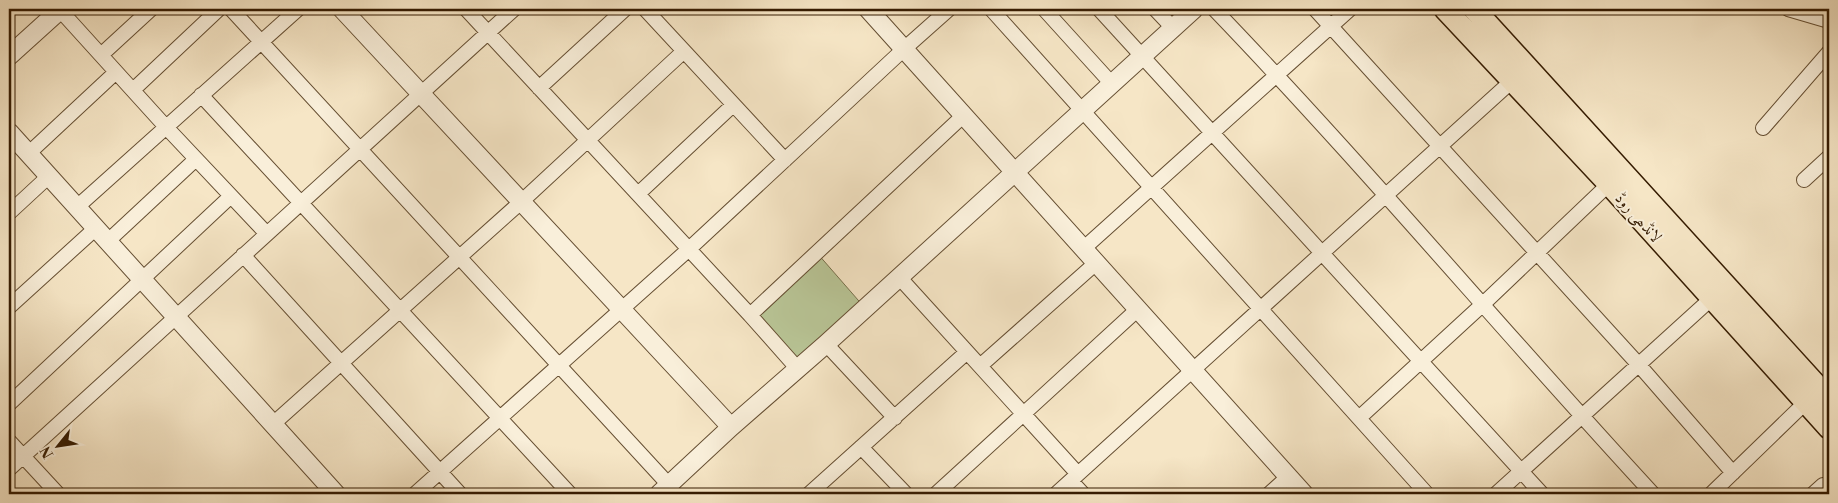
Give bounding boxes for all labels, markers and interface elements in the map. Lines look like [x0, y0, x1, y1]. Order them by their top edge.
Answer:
street label: لانڈھی روڈ [1610, 188, 1666, 248]
north arrow [32, 420, 82, 470]
text: N [37, 443, 58, 461]

